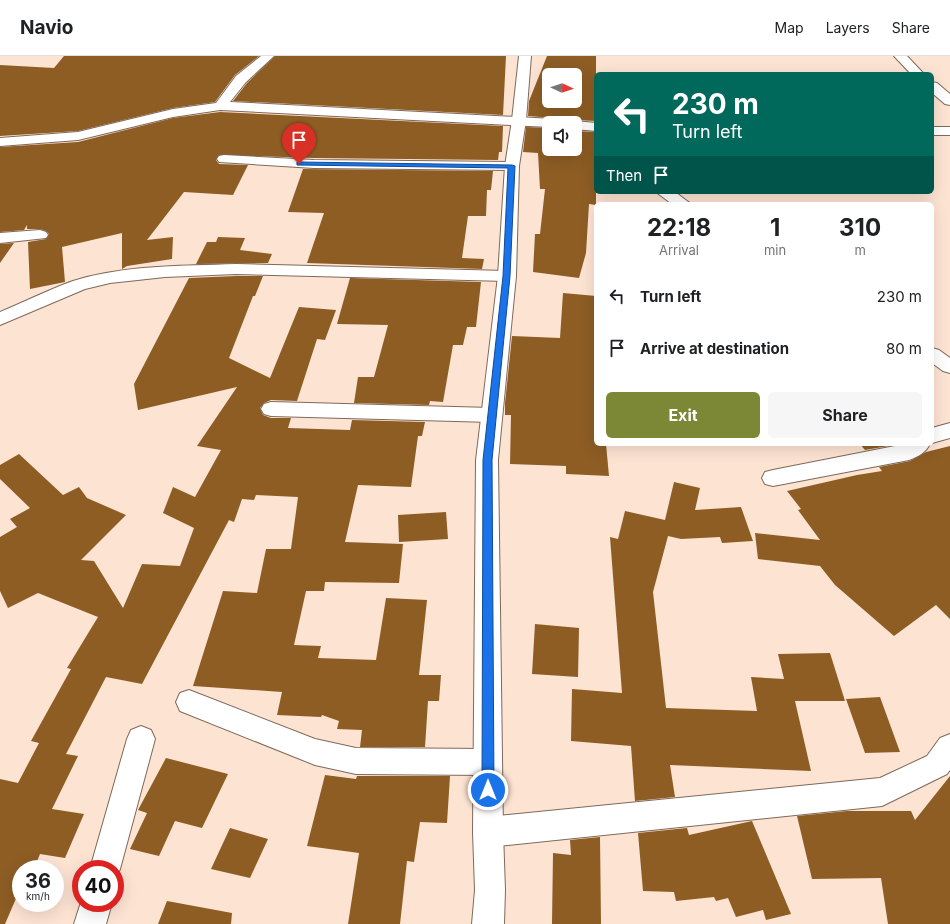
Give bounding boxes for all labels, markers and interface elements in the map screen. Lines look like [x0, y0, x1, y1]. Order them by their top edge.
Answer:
text: Navio [20, 16, 73, 39]
text: Map [775, 19, 804, 36]
text: Layers [826, 19, 870, 36]
text: Share [892, 19, 930, 36]
north arrow [542, 68, 582, 108]
map controls [542, 68, 582, 156]
text: 230 m [672, 87, 759, 121]
icon: left [606, 88, 658, 140]
button: sound [542, 116, 582, 156]
text: Turn left [672, 121, 742, 142]
pin [282, 123, 316, 164]
icon: arrive [288, 129, 310, 151]
icon: arrive [650, 164, 672, 186]
text: Then [606, 166, 642, 185]
text: 22:18 [647, 213, 711, 242]
text: 1 [770, 213, 780, 242]
text: 310 [839, 213, 881, 242]
text: Arrival [659, 242, 699, 258]
text: min [764, 242, 786, 258]
text: m [854, 242, 866, 258]
icon: left [606, 285, 628, 307]
text: Turn left [640, 287, 701, 306]
text: 230 m [877, 287, 922, 306]
icon: arrive [606, 337, 628, 359]
text: Arrive at destination [640, 339, 789, 358]
text: 80 m [886, 339, 922, 358]
button: Exit [606, 392, 760, 438]
button: Share [768, 392, 922, 438]
position arrow [467, 769, 509, 811]
speed limit sign: 40 [72, 860, 124, 912]
text: 36 [25, 869, 51, 893]
text: km/h [26, 890, 50, 902]

